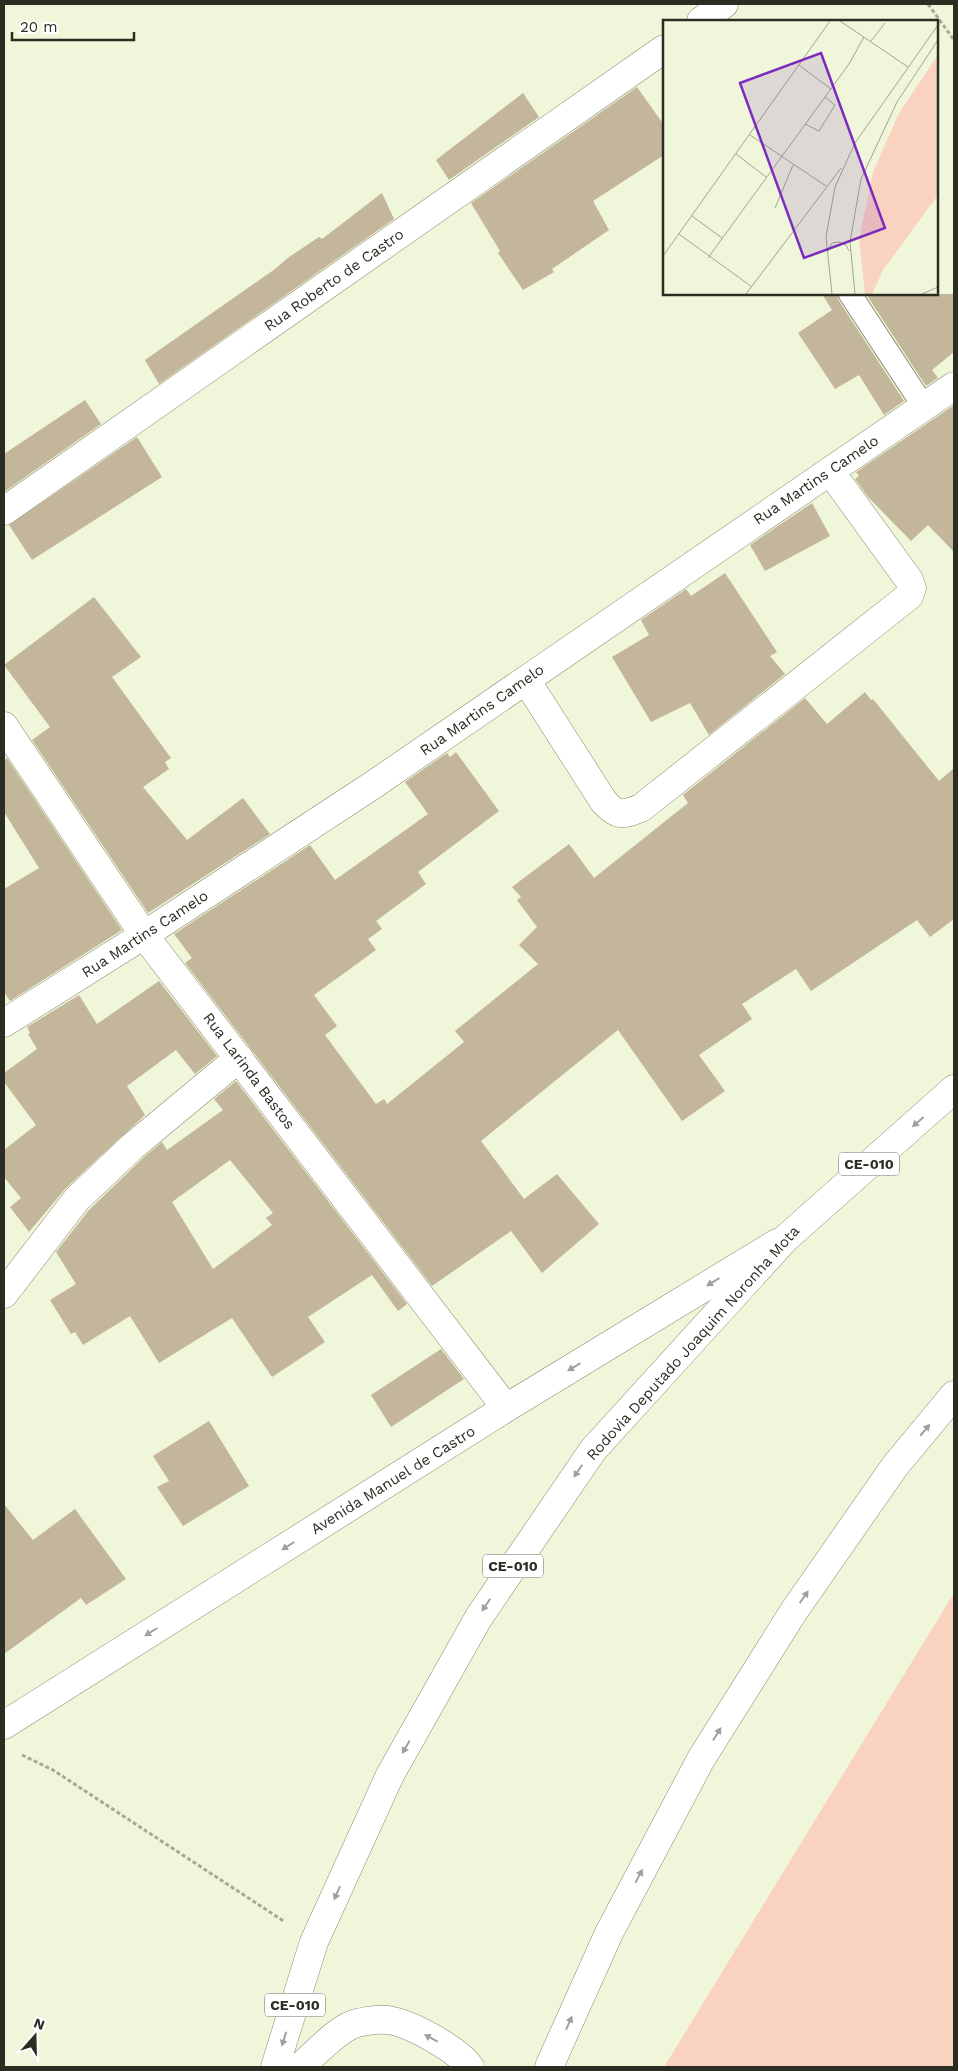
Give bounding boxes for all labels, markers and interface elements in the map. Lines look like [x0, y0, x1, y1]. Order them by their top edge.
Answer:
scale bar [12, 10, 135, 42]
text: 20 m [20, 18, 58, 36]
inset map [663, 20, 938, 295]
street label: Rua Roberto de Castro [261, 225, 407, 335]
street label: Rua Martins Camelo [750, 431, 882, 529]
street label: Rua Martins Camelo [417, 660, 547, 760]
street label: Rua Martins Camelo [78, 886, 212, 982]
street label: Rua Larinda Bastos [199, 1009, 299, 1133]
one-way arrow [911, 1116, 924, 1127]
road number: CE-010 [839, 1152, 899, 1176]
street label: Rodovia Deputado Joaquim Noronha Mota [583, 1222, 803, 1464]
one-way arrow [706, 1278, 719, 1287]
one-way arrow [568, 1362, 581, 1371]
street label: Avenida Manuel de Castro [307, 1422, 479, 1538]
one-way arrow [919, 1424, 930, 1437]
one-way arrow [573, 1465, 583, 1478]
one-way arrow [281, 1541, 295, 1550]
road number: CE-010 [483, 1554, 543, 1578]
one-way arrow [799, 1590, 809, 1604]
one-way arrow [481, 1599, 491, 1612]
one-way arrow [144, 1628, 157, 1637]
one-way arrow [712, 1727, 721, 1740]
one-way arrow [402, 1739, 410, 1754]
one-way arrow [635, 1869, 643, 1884]
one-way arrow [332, 1886, 340, 1900]
road number: CE-010 [265, 1994, 325, 2016]
north arrow [10, 2011, 60, 2061]
text: N [32, 2014, 47, 2033]
one-way arrow [565, 2016, 573, 2030]
one-way arrow [280, 2032, 288, 2047]
one-way arrow [424, 2034, 439, 2042]

